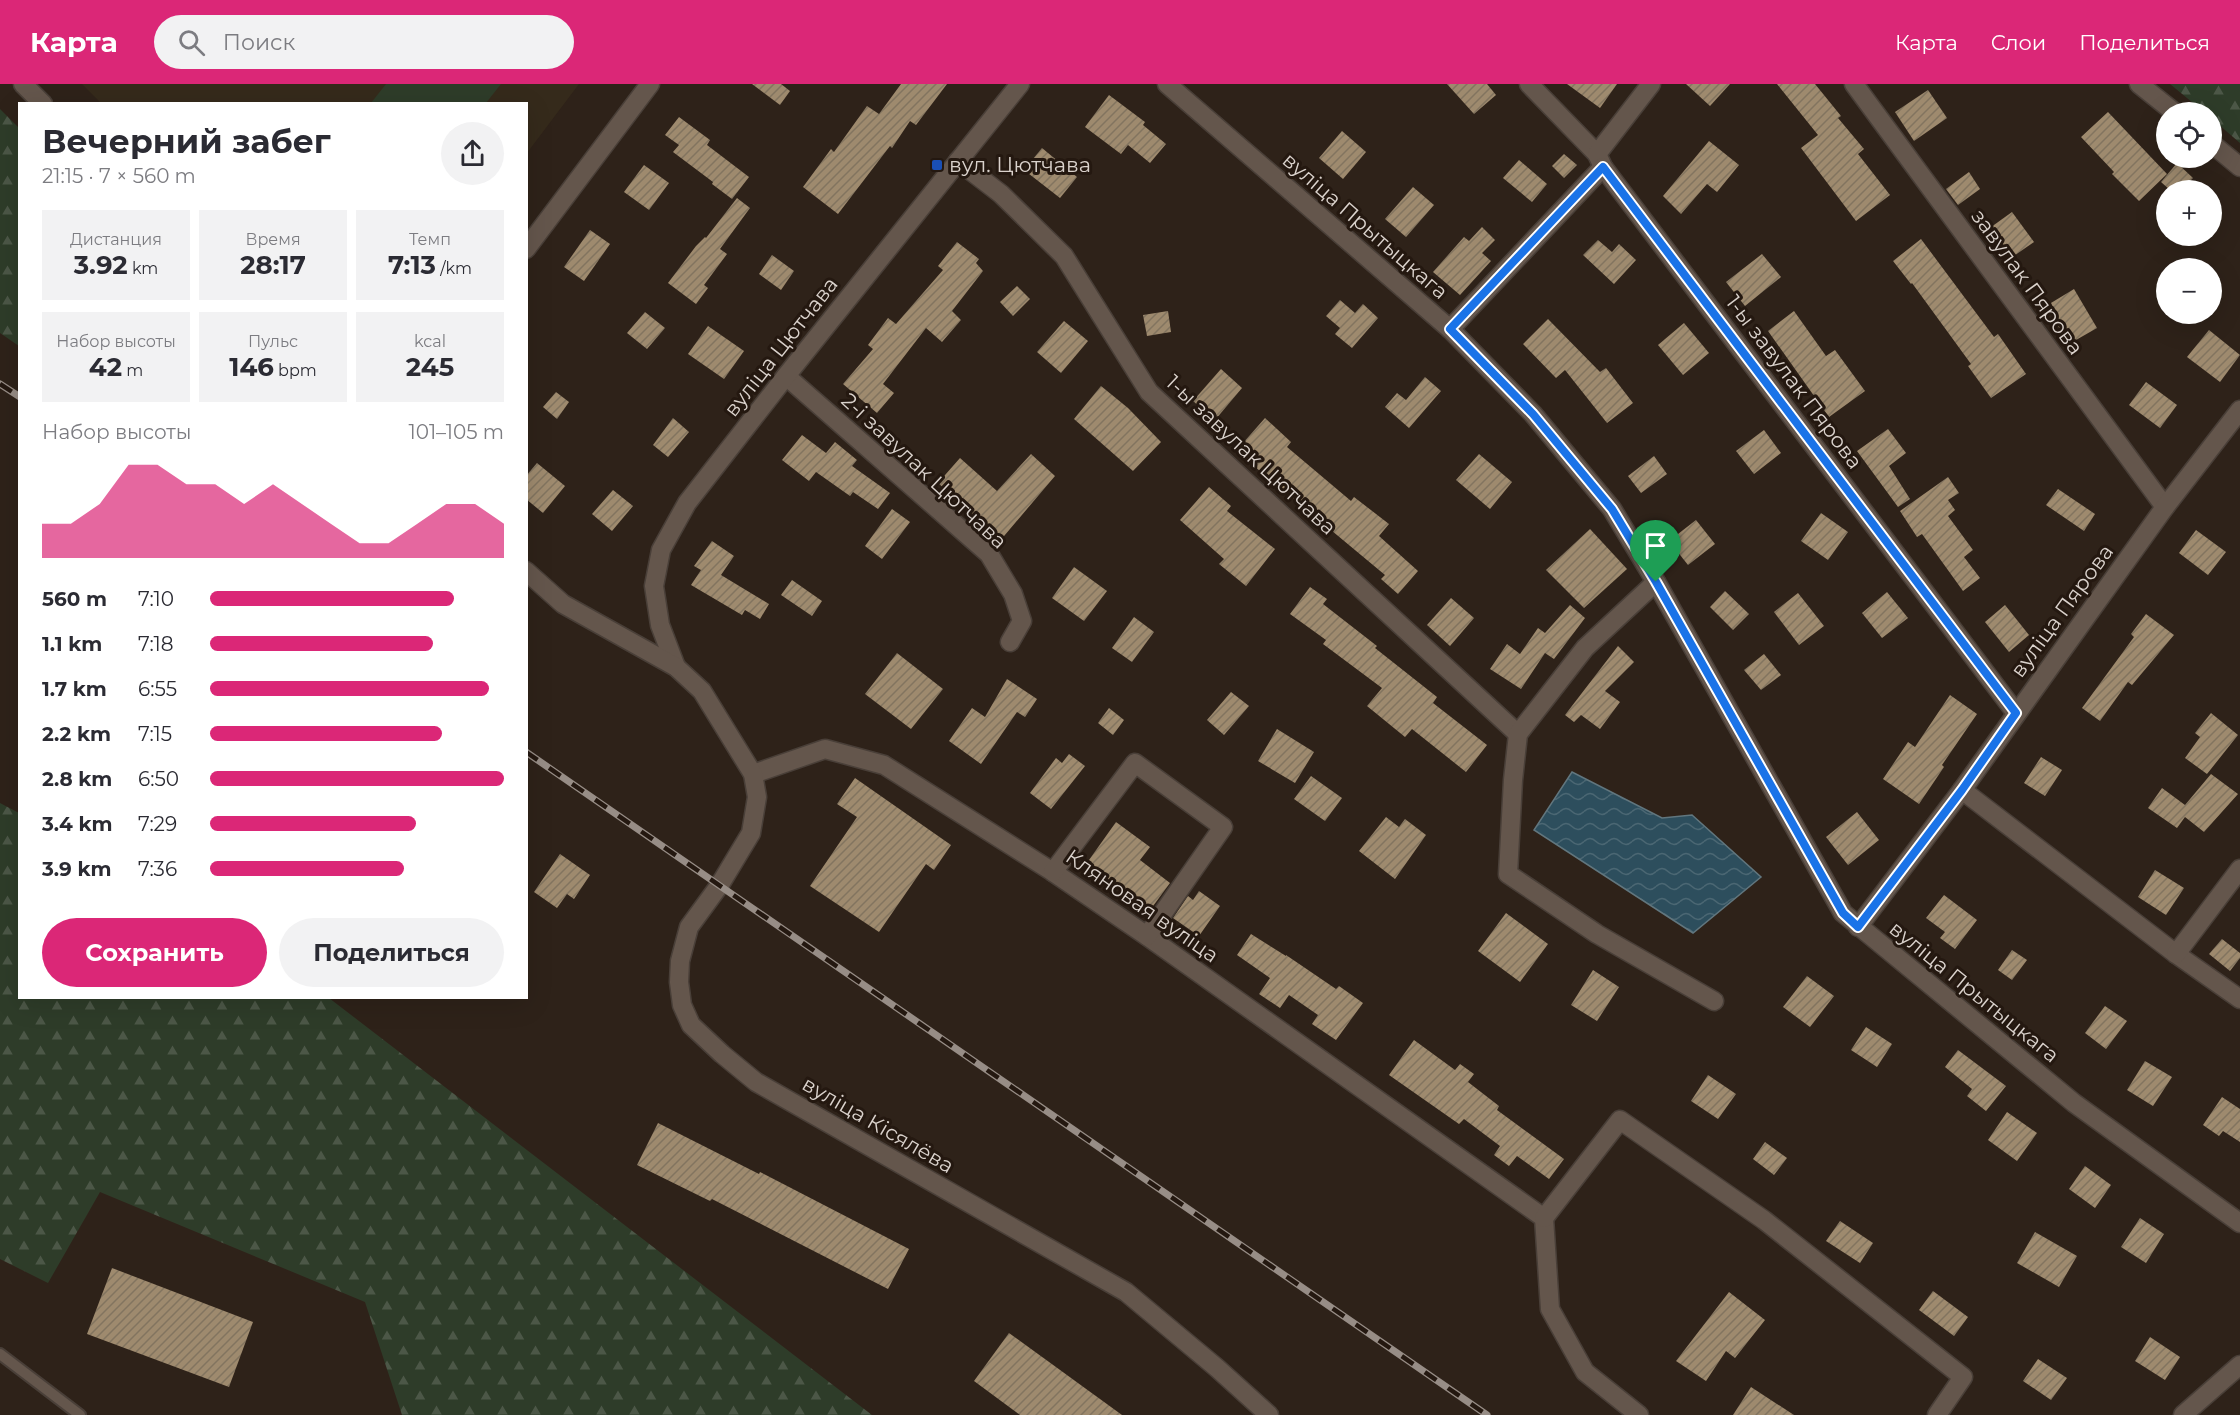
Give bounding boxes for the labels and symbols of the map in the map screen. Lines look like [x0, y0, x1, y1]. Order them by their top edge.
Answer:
street label: вуліца Прытыцкага [1278, 147, 1453, 304]
place label: вул. Цютчава [949, 152, 1091, 177]
marker: вул. Цютчава [930, 158, 944, 172]
street label: завулак Пярова [1966, 204, 2089, 359]
street label: вуліца Цютчава [718, 272, 843, 421]
street label: 1-ы завулак Пярова [1721, 290, 1868, 474]
street label: 1-ы завулак Цютчава [1161, 369, 1341, 540]
street label: 2-і завулак Цютчава [837, 388, 1012, 554]
pin [1630, 520, 1681, 582]
street label: вуліца Пярова [2005, 539, 2118, 682]
street label: Кляновая вуліца [1061, 843, 1224, 968]
street label: вуліца Прытыцкага [1885, 916, 2064, 1068]
street label: вуліца Кісялёва [798, 1071, 958, 1178]

